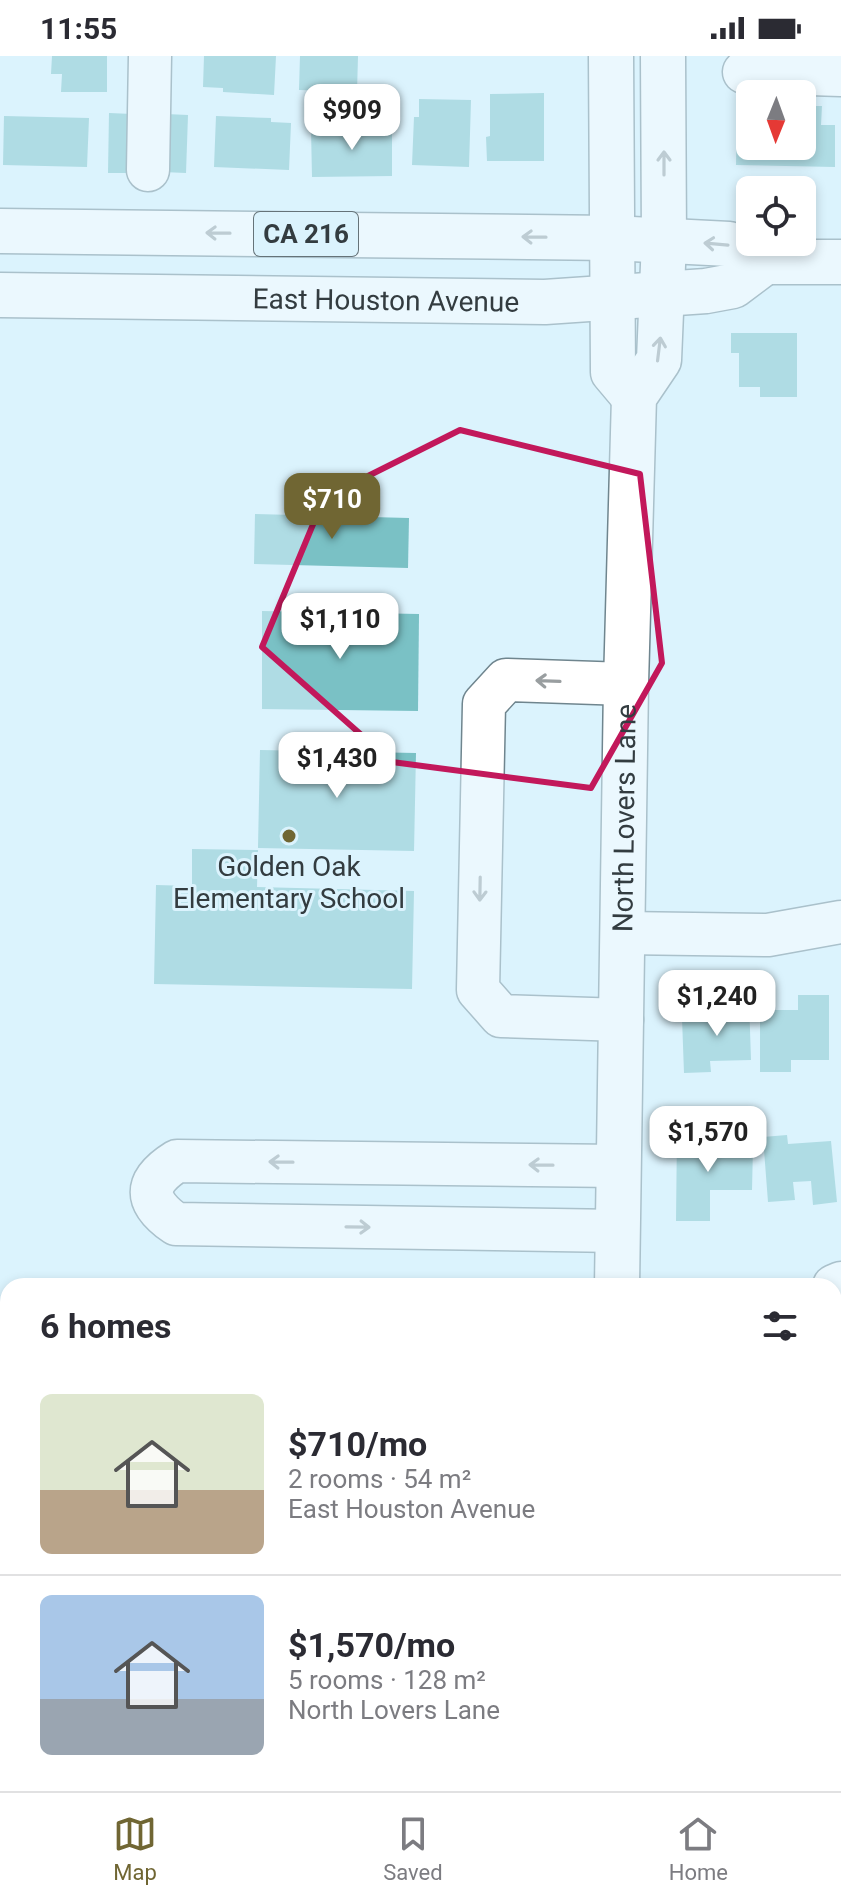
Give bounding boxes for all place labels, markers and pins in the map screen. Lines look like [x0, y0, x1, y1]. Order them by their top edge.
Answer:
pin: $909 [305, 84, 399, 152]
pin: $710 [285, 473, 379, 541]
pin: $1,110 [275, 593, 405, 661]
pin: $1,430 [272, 732, 402, 800]
marker: Golden Oak Elementary School [280, 827, 298, 845]
place label: Golden Oak Elementary School [173, 850, 405, 915]
pin: $1,240 [652, 970, 782, 1038]
pin: $1,570 [643, 1106, 773, 1174]

